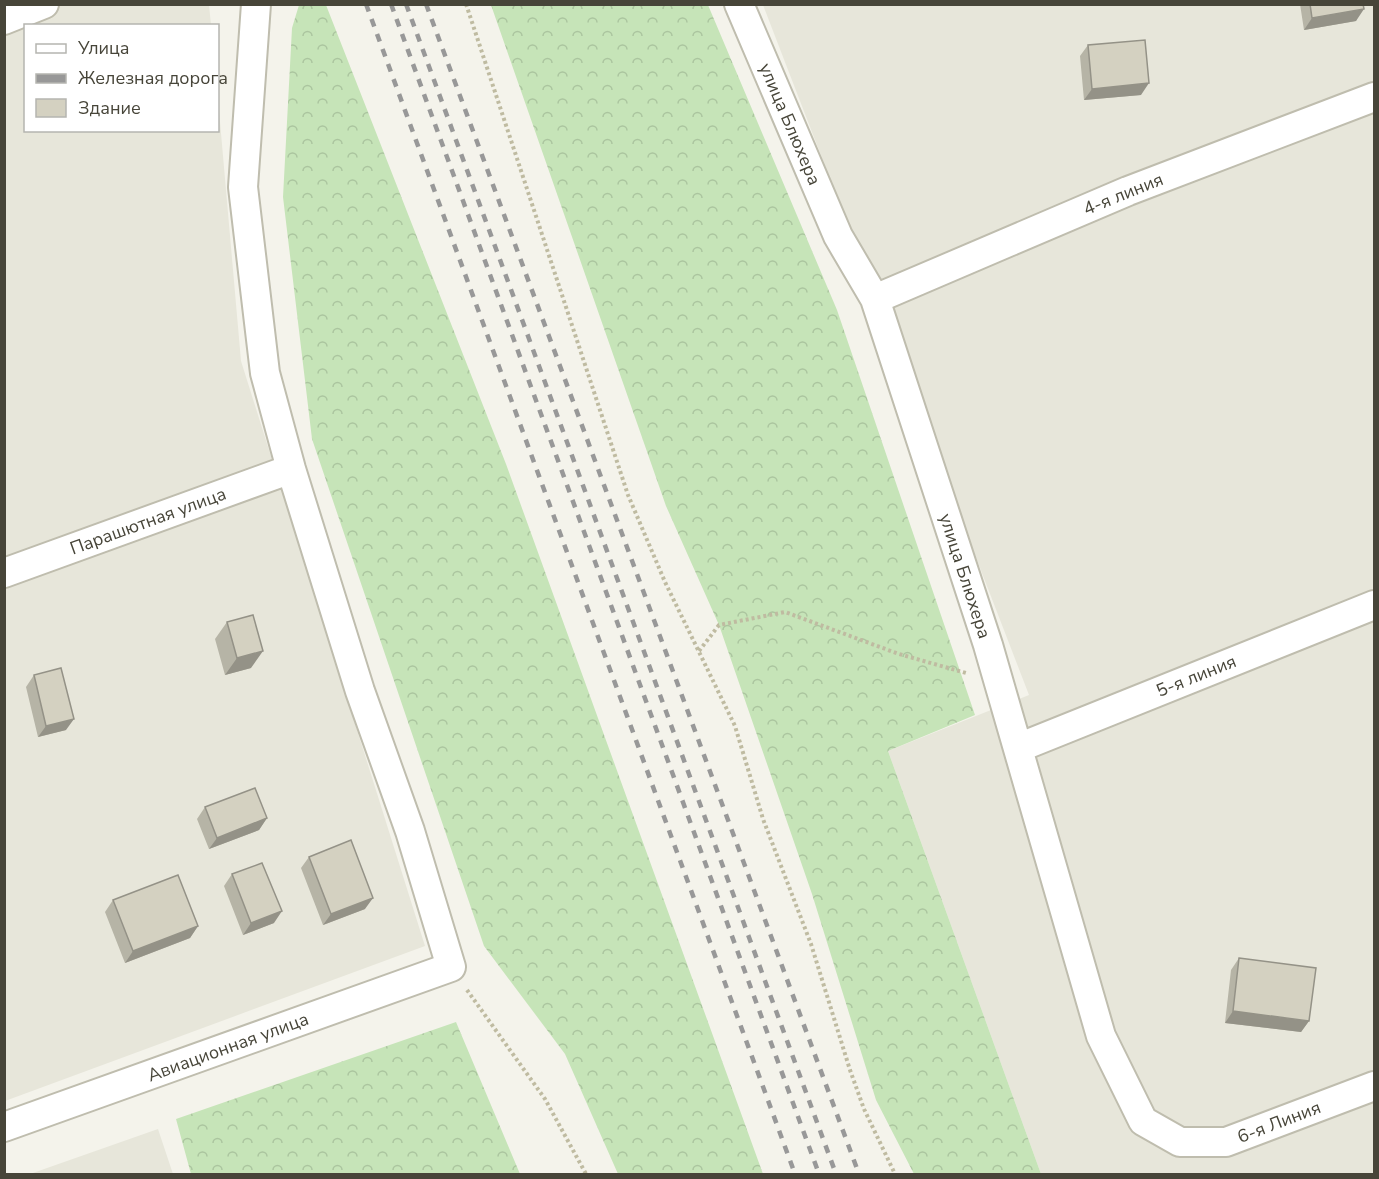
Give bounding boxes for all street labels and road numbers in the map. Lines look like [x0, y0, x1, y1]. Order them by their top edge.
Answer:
street label: улица Блюхера [753, 59, 827, 189]
street label: 4-я линия [1079, 167, 1167, 221]
street label: Парашютная улица [67, 482, 229, 560]
street label: улица Блюхера [933, 510, 997, 642]
street label: 5-я линия [1152, 649, 1240, 703]
street label: Авиационная улица [144, 1007, 312, 1087]
street label: 6-я Линия [1234, 1095, 1324, 1149]

